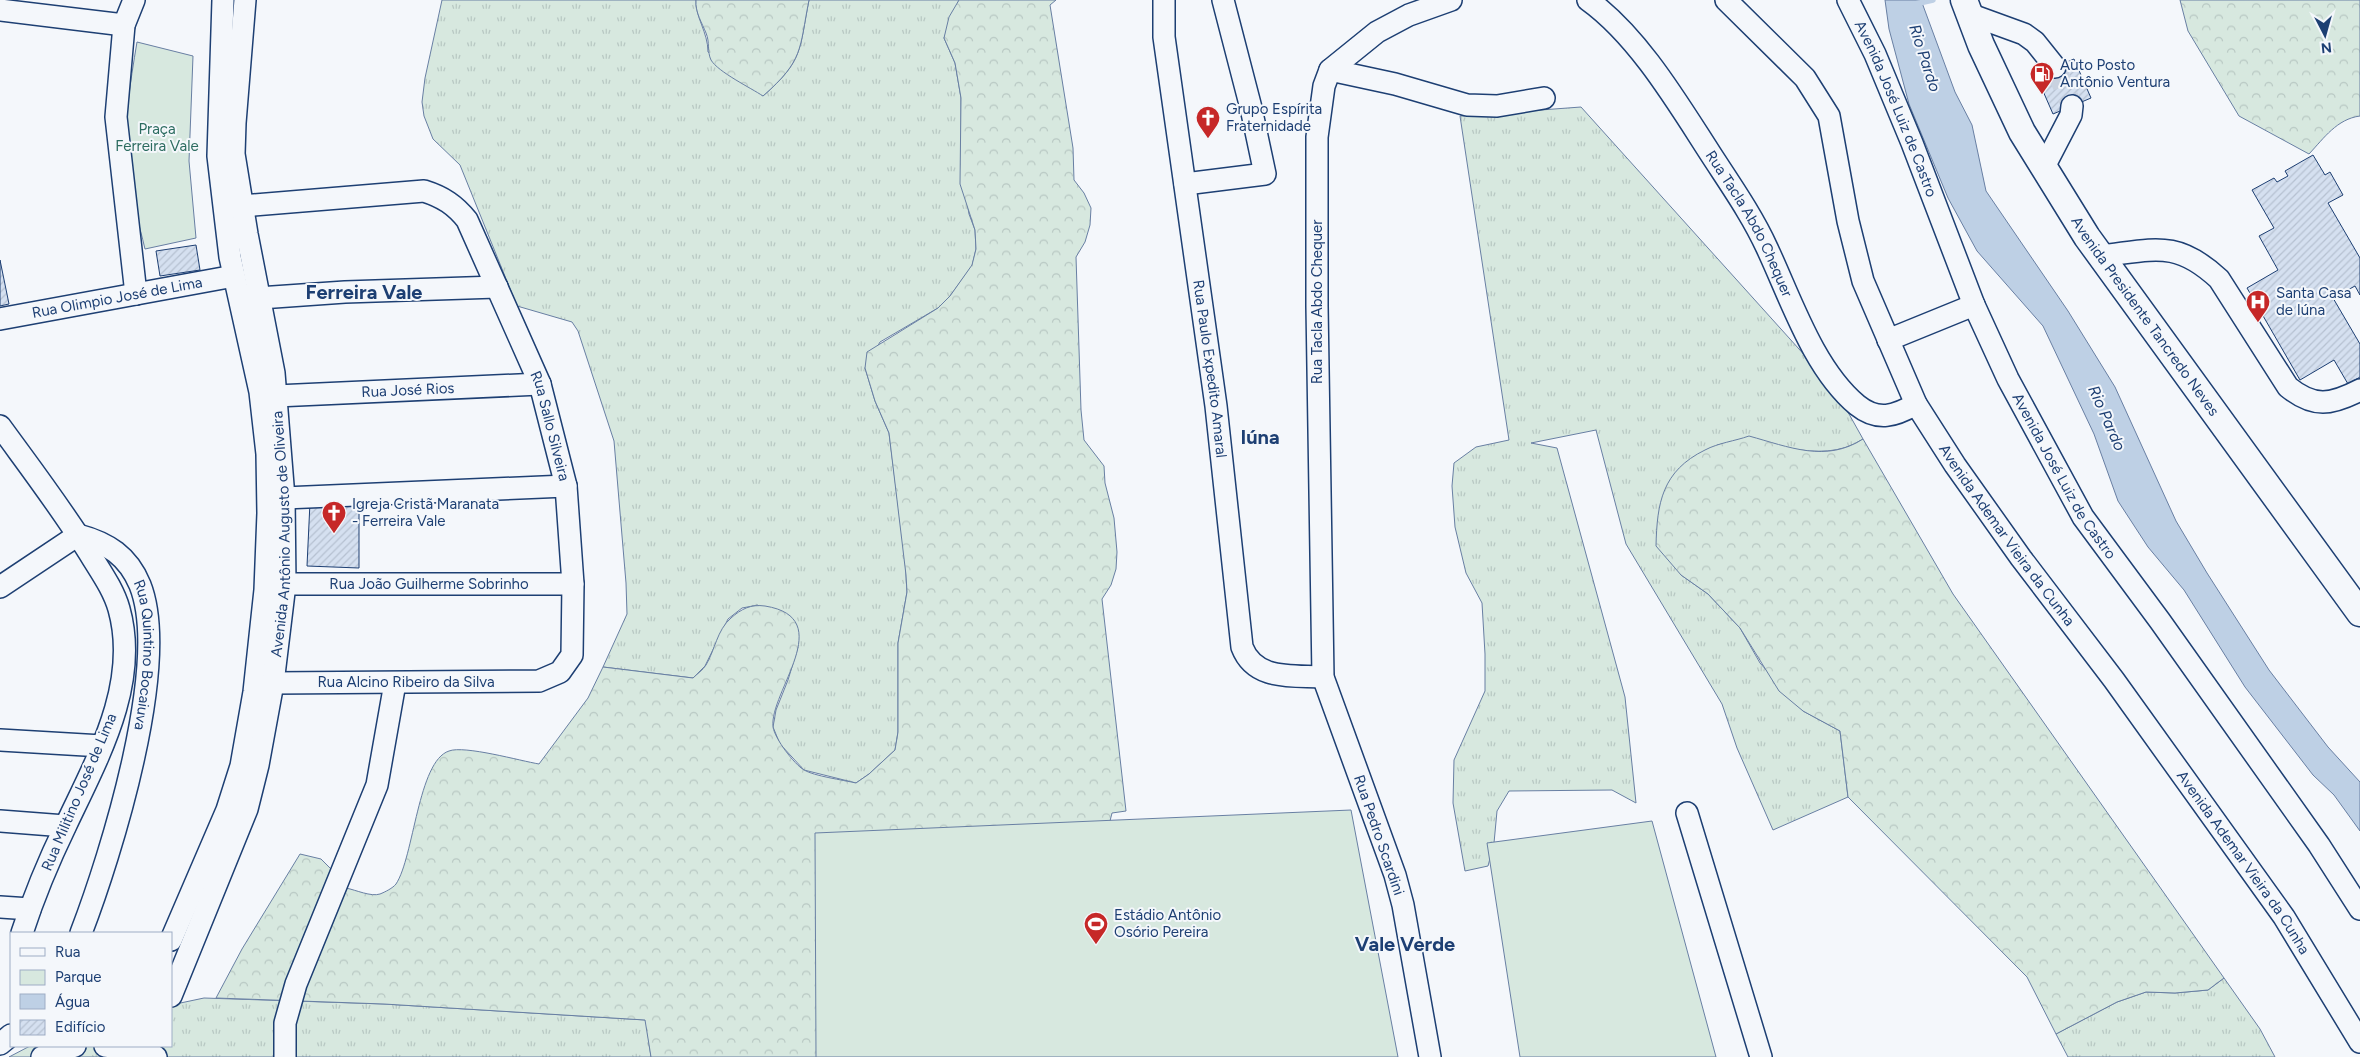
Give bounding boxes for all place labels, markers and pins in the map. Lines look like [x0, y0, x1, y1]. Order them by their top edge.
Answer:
place label: Auto Posto Antônio Ventura [2060, 56, 2170, 91]
fuel station icon: Auto Posto Antônio Ventura [2029, 61, 2055, 95]
place label: Grupo Espírita Fraternidade [1226, 100, 1322, 135]
church icon: Grupo Espírita Fraternidade [1195, 105, 1221, 139]
place label: Santa Casa de Iúna [2276, 284, 2351, 319]
hospital icon: Santa Casa de Iúna [2245, 289, 2271, 323]
place label: Igreja Cristã Maranata - Ferreira Vale [352, 495, 499, 530]
church icon: Igreja Cristã Maranata - Ferreira Vale [321, 500, 347, 534]
place label: Estádio Antônio Osório Pereira [1114, 906, 1222, 941]
sports icon: Estádio Antônio Osório Pereira [1083, 911, 1109, 945]

